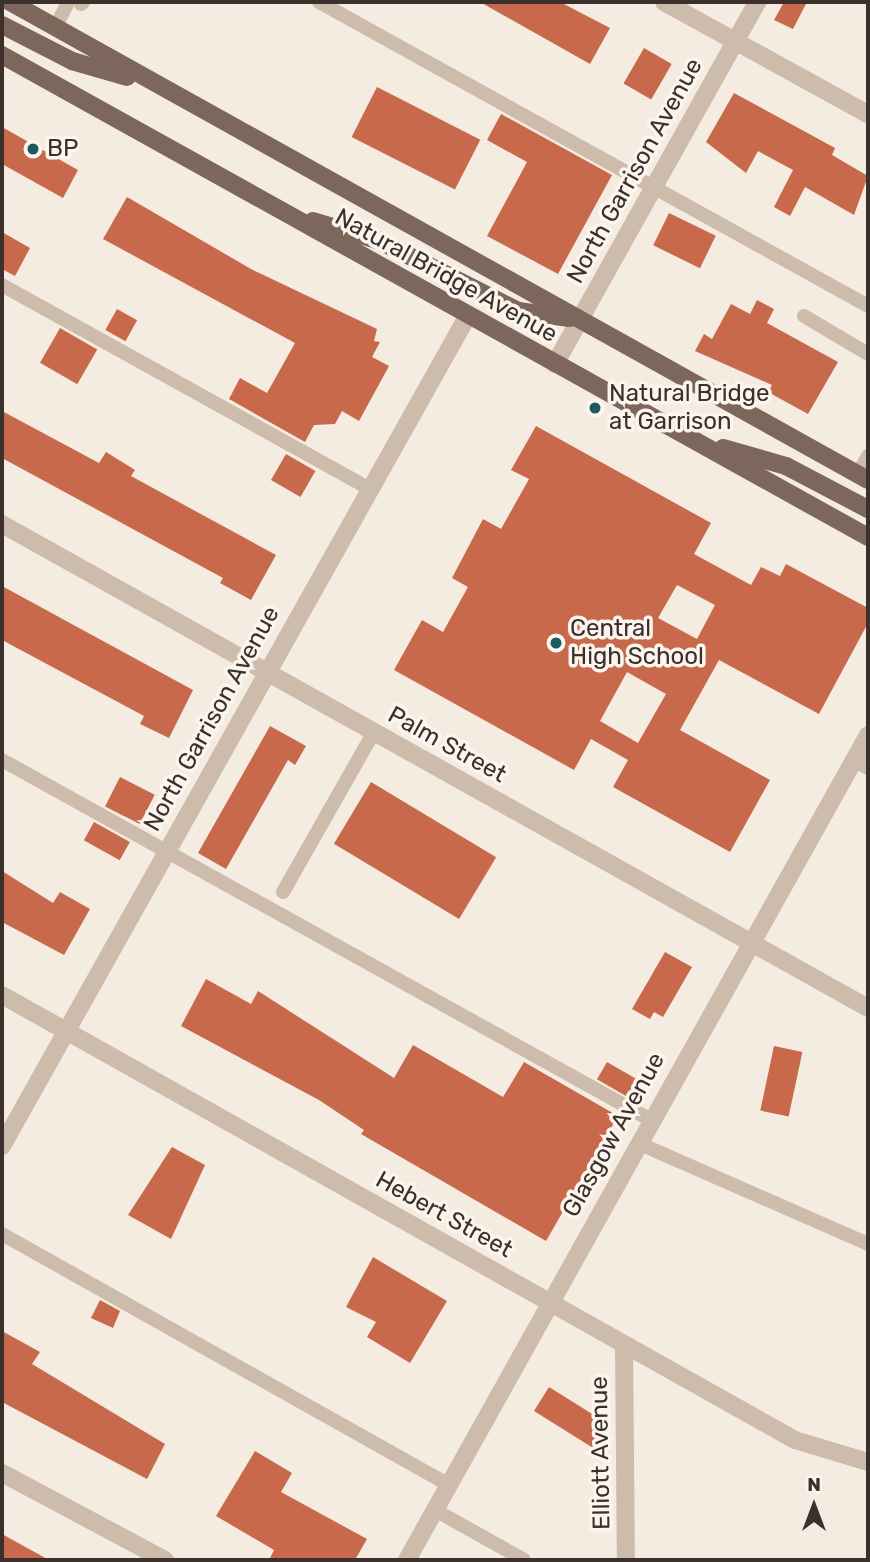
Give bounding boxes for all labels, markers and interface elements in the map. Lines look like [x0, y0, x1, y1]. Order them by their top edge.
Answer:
street label: North Garrison Avenue [561, 53, 709, 289]
place label: BP [47, 135, 78, 163]
marker: BP [25, 141, 41, 157]
street label: Natural Bridge Avenue [329, 203, 563, 349]
place label: Natural Bridge at Garrison [609, 380, 770, 436]
marker: Natural Bridge at Garrison [587, 400, 603, 416]
street label: North Garrison Avenue [138, 601, 286, 837]
place label: Central High School [570, 615, 704, 671]
marker: Central High School [548, 635, 564, 651]
street label: Palm Street [383, 701, 511, 789]
street label: Glasgow Avenue [557, 1047, 671, 1223]
street label: Hebert Street [371, 1166, 517, 1264]
street label: Elliott Avenue [585, 1376, 617, 1530]
north arrow [779, 1471, 849, 1541]
text: N [807, 1473, 821, 1496]

